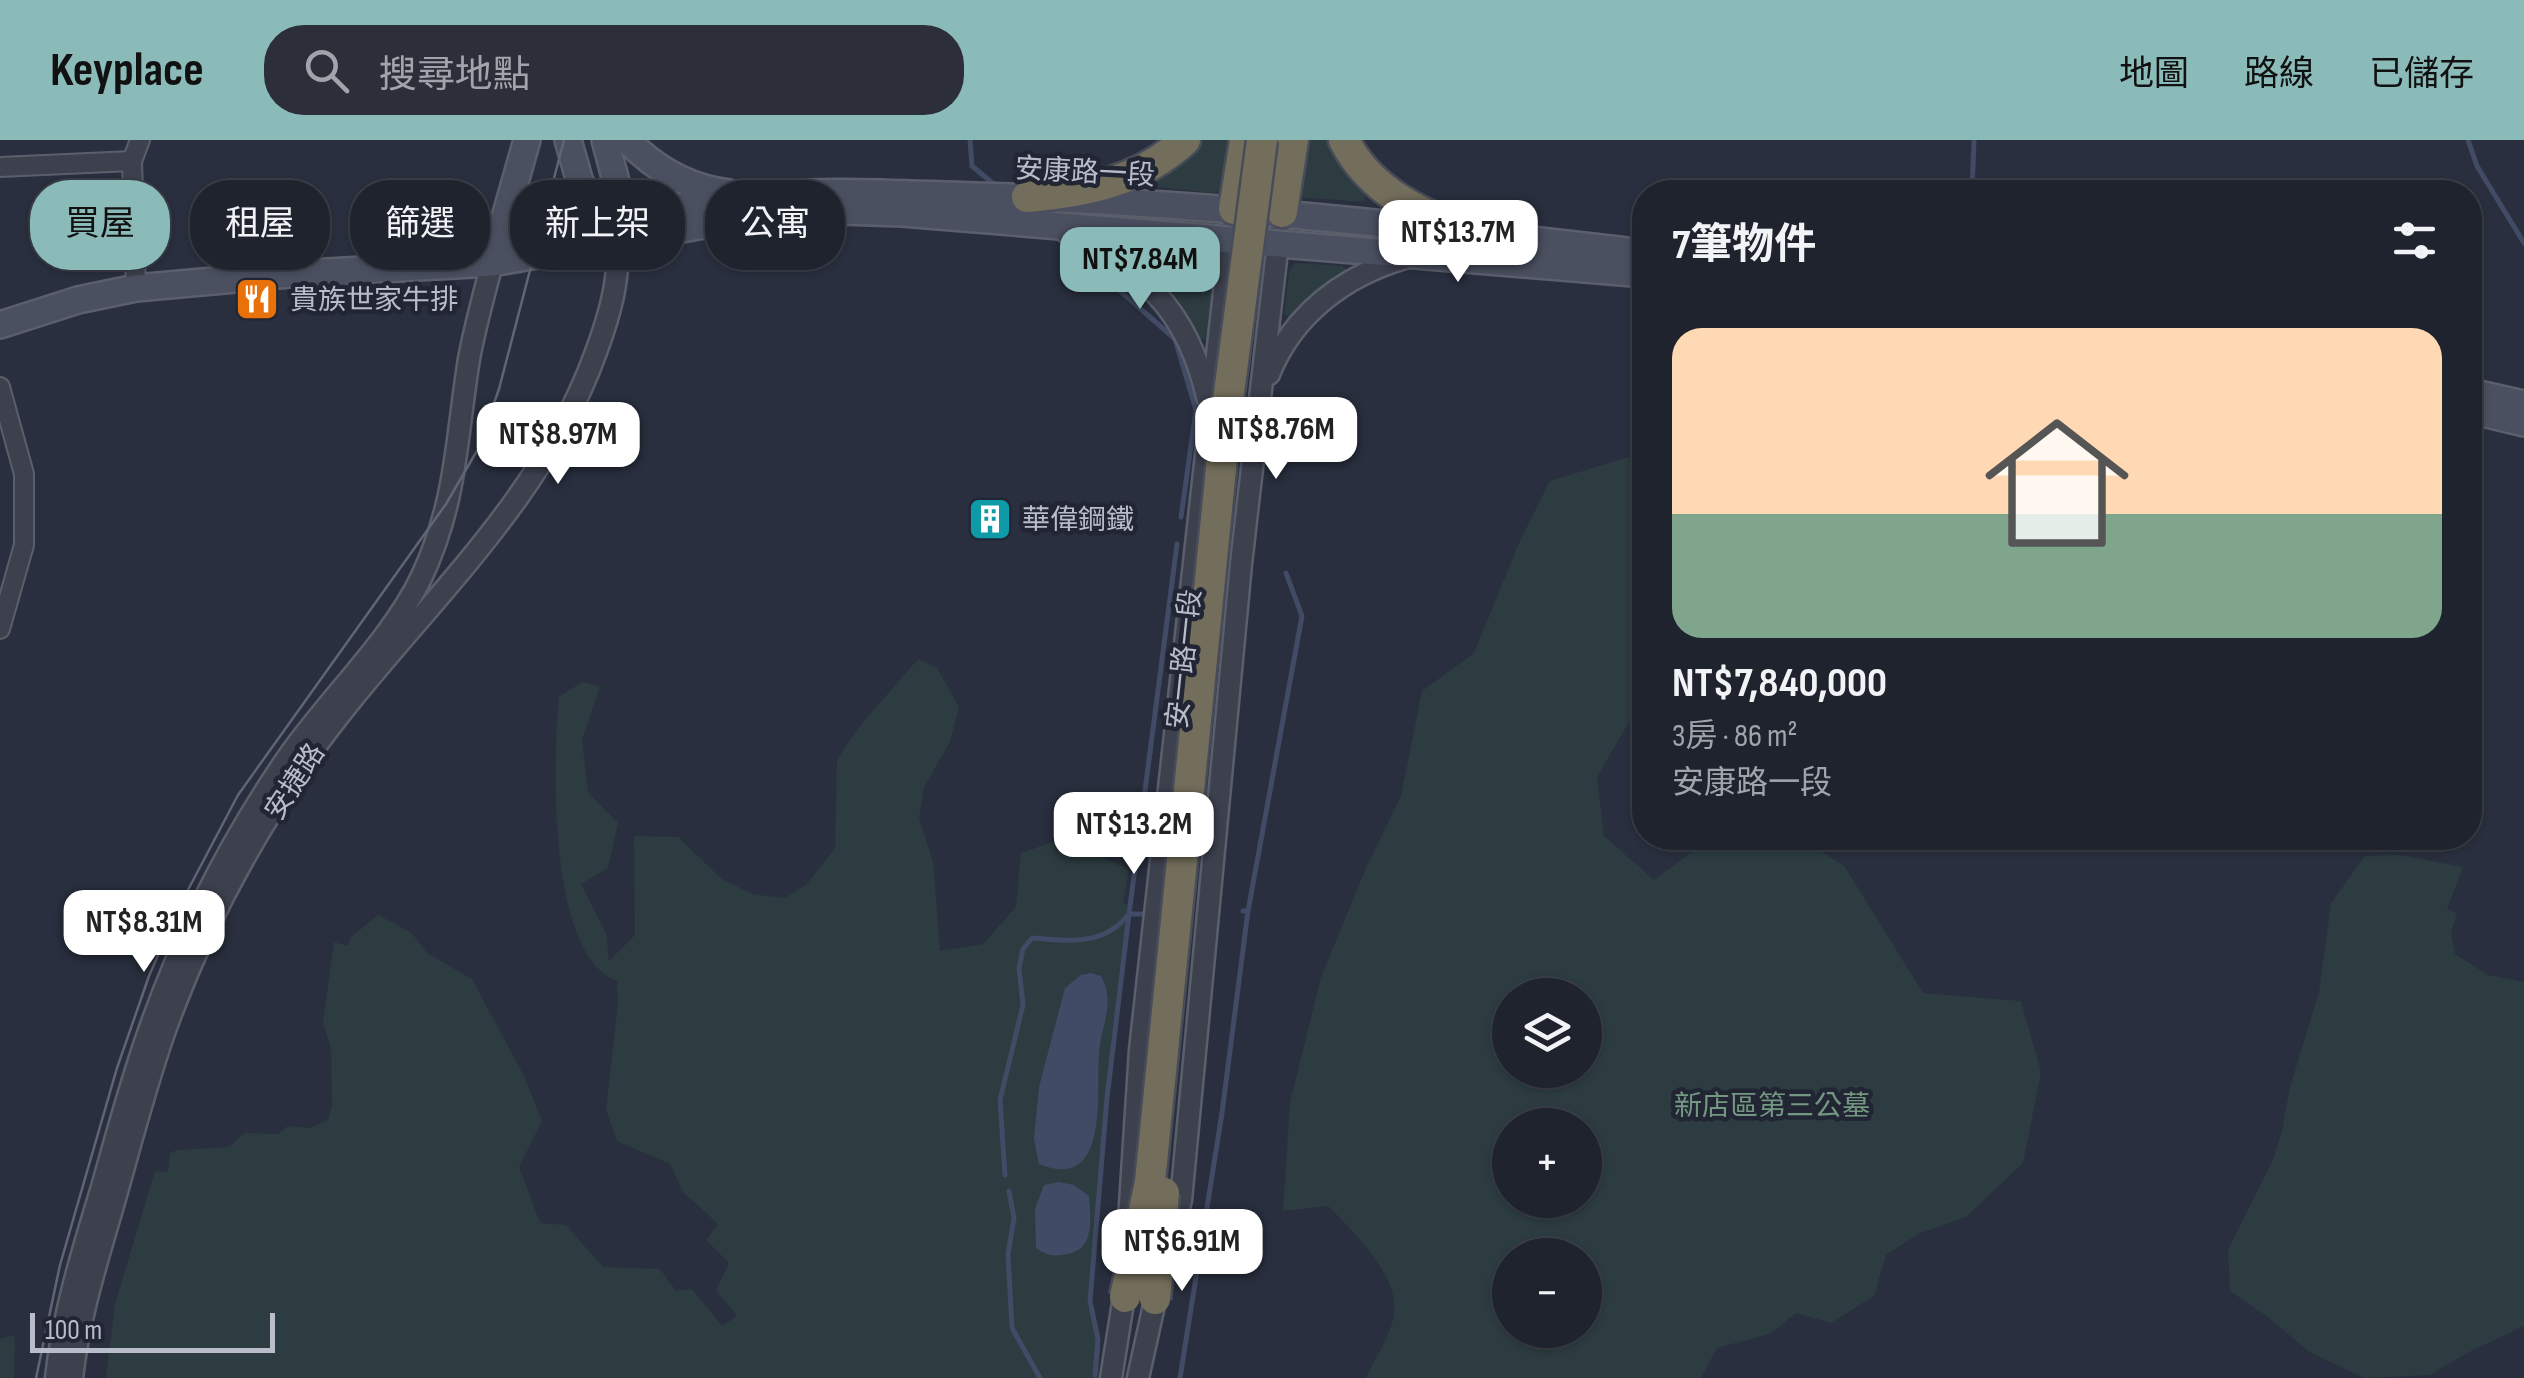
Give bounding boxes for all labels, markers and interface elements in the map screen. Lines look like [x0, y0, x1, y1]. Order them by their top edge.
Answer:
search box [264, 25, 964, 115]
text: Keyplace [50, 42, 204, 99]
icon: search [299, 43, 354, 98]
text: 搜尋地點 [379, 53, 531, 98]
text: 地圖 [2119, 53, 2189, 96]
text: 路線 [2244, 53, 2314, 96]
text: 已儲存 [2369, 53, 2474, 96]
street label: 安康路一段 [1014, 152, 1156, 193]
chip: 買屋 [30, 180, 170, 270]
chip: 租屋 [190, 180, 330, 270]
chip: 篩選 [350, 180, 490, 270]
chip: 新上架 [510, 180, 685, 270]
chip: 公寓 [705, 180, 845, 270]
pin: NT$13.7M [1355, 200, 1561, 285]
text: NT$13.7M [1401, 213, 1515, 252]
icon: filters [2387, 213, 2442, 268]
text: 7筆物件 [1672, 220, 1816, 271]
pin: NT$7.84M [1037, 227, 1243, 312]
text: NT$7.84M [1082, 240, 1198, 279]
restaurant icon: 貴族世家牛排 [234, 276, 280, 322]
place label: 貴族世家牛排 [290, 284, 458, 317]
icon: home [1967, 393, 2147, 573]
pin: NT$8.76M [1173, 397, 1379, 482]
pin: NT$8.97M [455, 402, 661, 487]
text: NT$8.76M [1217, 410, 1335, 449]
text: NT$8.97M [499, 415, 617, 454]
building icon: 華偉鋼鐵 [967, 496, 1013, 542]
place label: 華偉鋼鐵 [1022, 504, 1134, 537]
street label: 安一路一段 [1161, 588, 1208, 731]
text: NT$7,840,000 [1672, 658, 1887, 709]
text: 3房 · 86 m² [1672, 717, 1798, 756]
street label: 安捷路 [259, 738, 332, 826]
text: 安康路一段 [1672, 764, 1832, 803]
pin: NT$13.2M [1031, 792, 1237, 877]
text: NT$13.2M [1076, 805, 1192, 844]
pin: NT$8.31M [41, 890, 247, 975]
text: NT$8.31M [86, 903, 202, 942]
map controls [1492, 978, 1602, 1348]
button: layers [1492, 978, 1602, 1088]
park label: 新店區第三公墓 [1674, 1090, 1870, 1123]
button: + [1492, 1108, 1602, 1218]
pin: NT$6.91M [1079, 1209, 1285, 1294]
text: NT$6.91M [1124, 1222, 1240, 1261]
button: − [1492, 1238, 1602, 1348]
scale bar [30, 1308, 275, 1352]
text: 100 m [45, 1314, 102, 1347]

